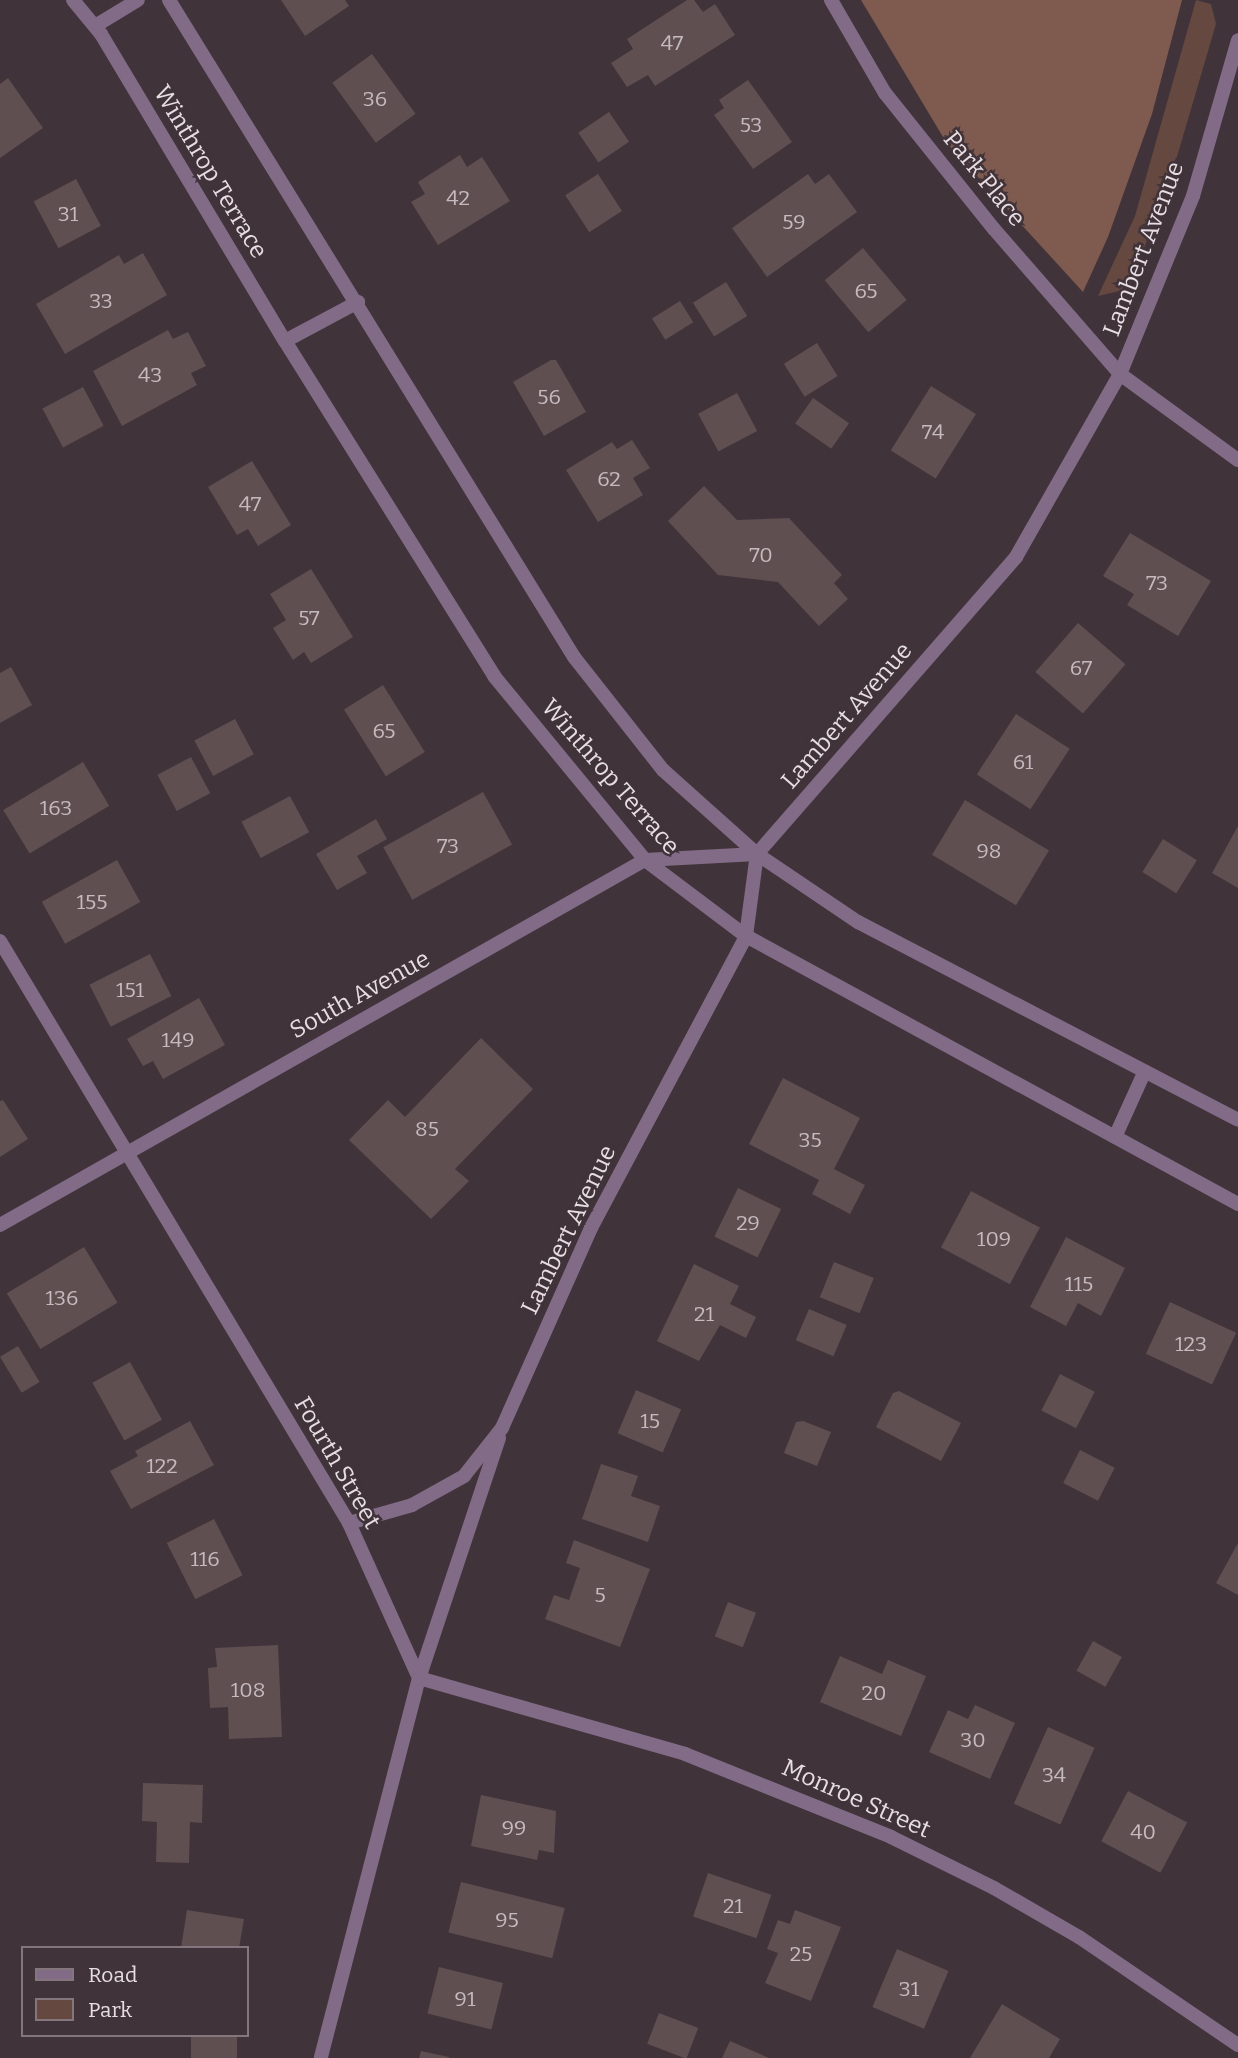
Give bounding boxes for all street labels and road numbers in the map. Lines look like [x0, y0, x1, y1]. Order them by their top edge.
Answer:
street label: Winthrop Terrace [147, 80, 273, 264]
street label: Park Place [937, 126, 1031, 232]
street label: Lambert Avenue [1098, 158, 1190, 340]
street label: Lambert Avenue [776, 637, 918, 795]
street label: Winthrop Terrace [535, 693, 685, 861]
street label: South Avenue [285, 945, 435, 1045]
street label: Lambert Avenue [516, 1141, 622, 1319]
street label: Fourth Street [288, 1392, 386, 1534]
street label: Monroe Street [777, 1753, 935, 1845]

